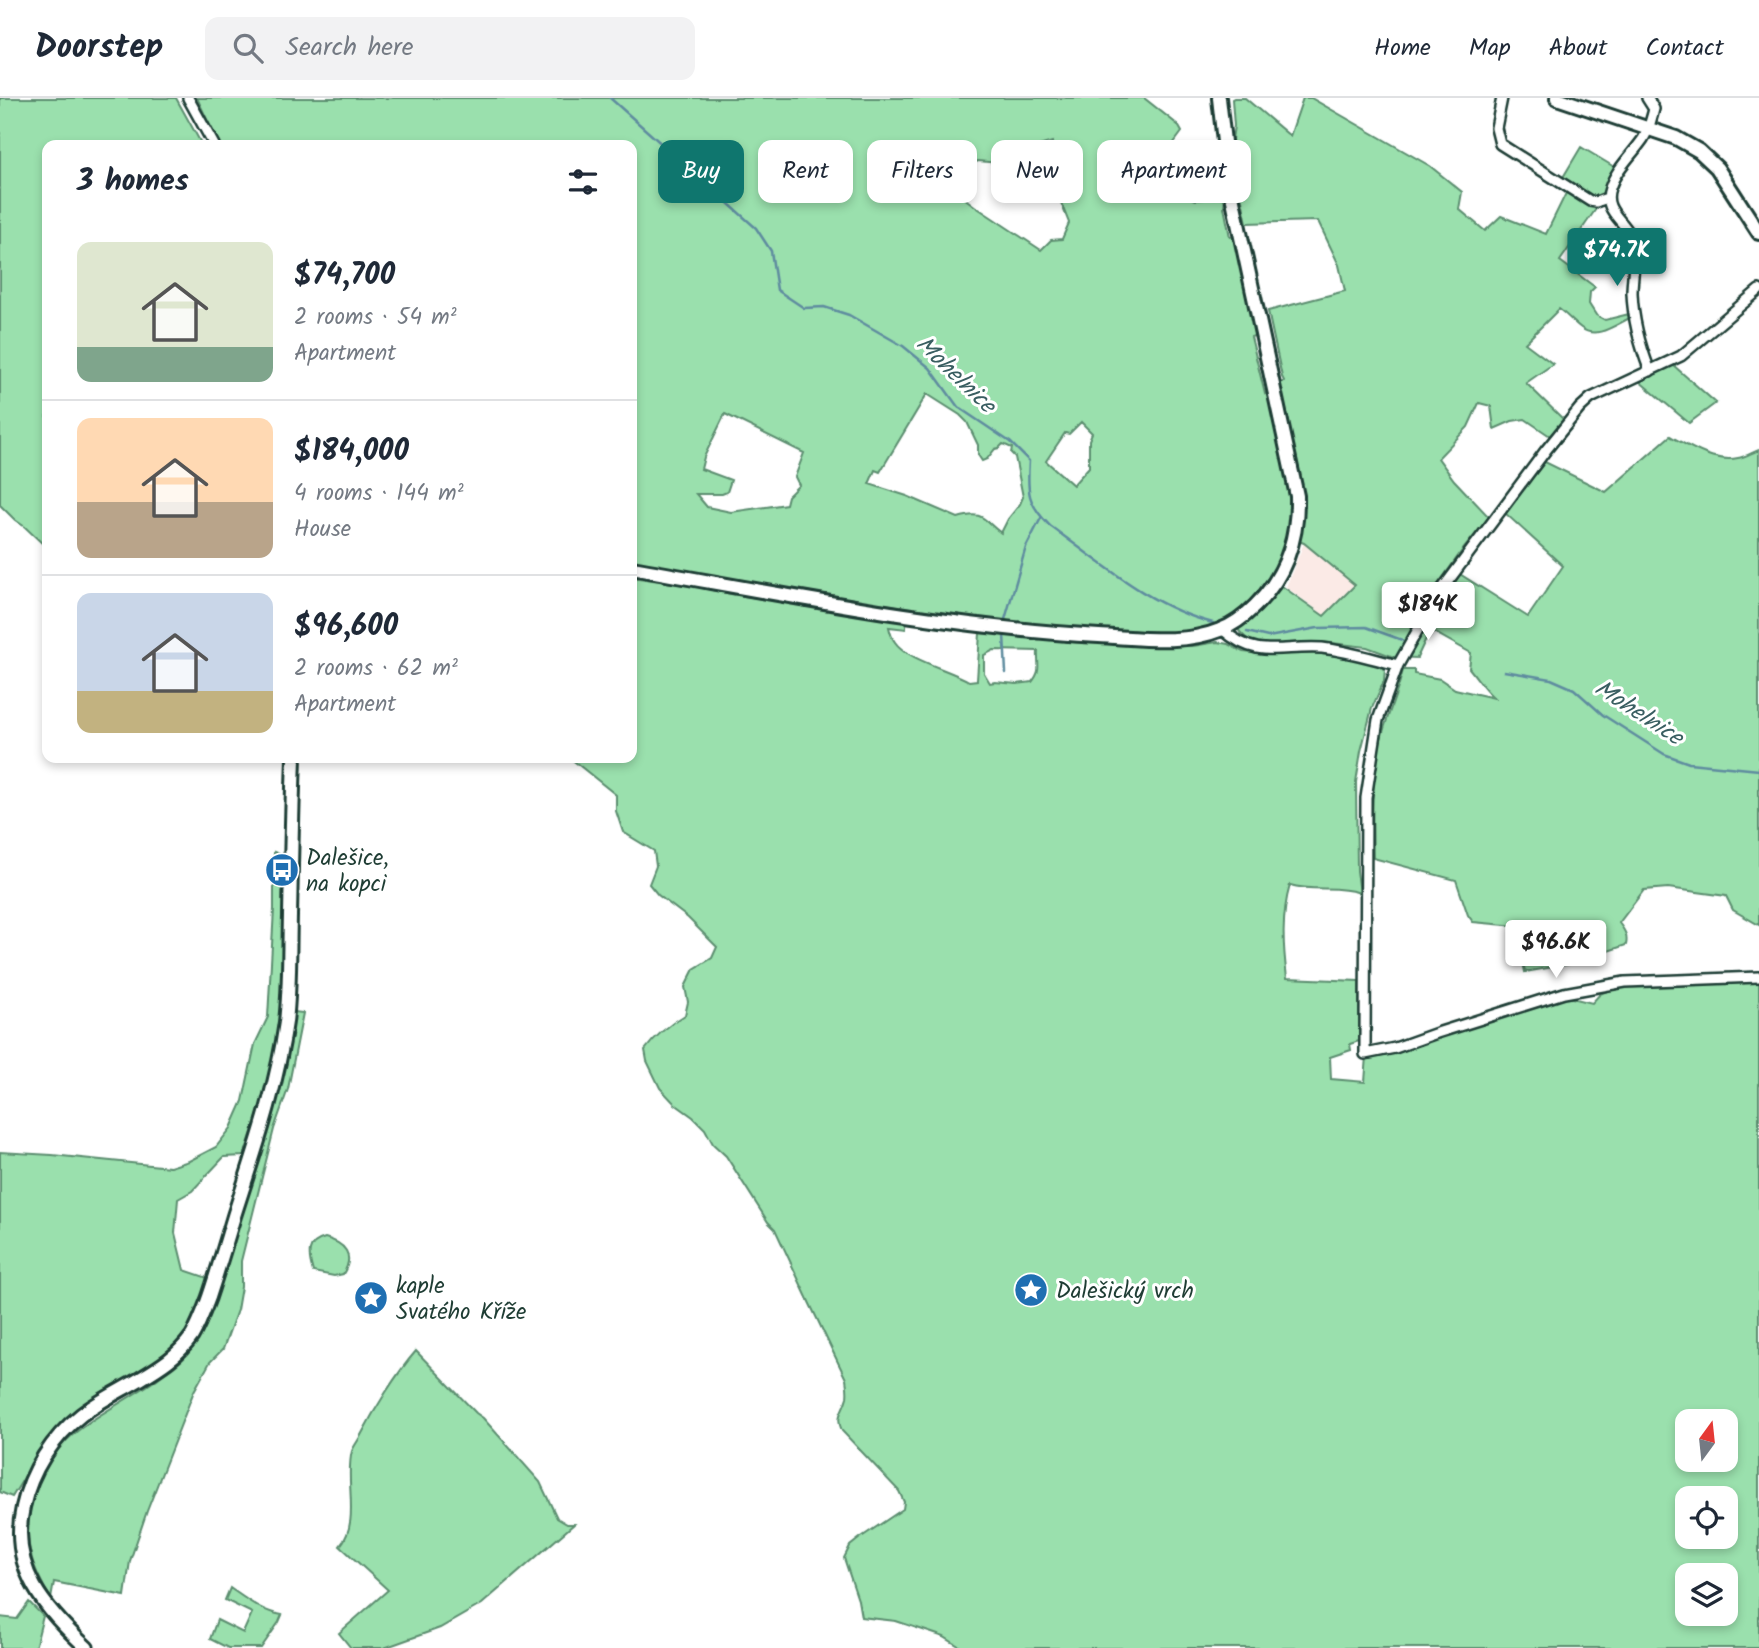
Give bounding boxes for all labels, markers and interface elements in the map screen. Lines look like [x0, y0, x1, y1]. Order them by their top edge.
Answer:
search box [205, 17, 695, 80]
text: Doorstep [35, 22, 163, 75]
text: Search here [285, 27, 413, 69]
icon: search [229, 29, 267, 67]
text: Home [1374, 29, 1431, 68]
text: Map [1469, 29, 1511, 68]
text: About [1549, 29, 1607, 68]
text: Contact [1645, 29, 1724, 68]
chip: Buy [658, 140, 744, 203]
chip: Rent [758, 140, 853, 203]
chip: Filters [867, 140, 977, 203]
chip: New [991, 140, 1083, 203]
chip: Apartment [1097, 140, 1251, 203]
text: 3 homes [77, 158, 189, 206]
icon: filters [564, 163, 602, 201]
pin: $74.7K [1560, 228, 1674, 288]
text: $74.7K [1583, 233, 1651, 269]
text: $74,700 [294, 252, 395, 300]
icon: home [133, 270, 217, 354]
text: 2 rooms · 54 m² [294, 300, 457, 336]
water label: Mohelnice [906, 327, 1006, 425]
text: Apartment [294, 336, 396, 372]
text: $184,000 [294, 428, 409, 476]
icon: home [133, 446, 217, 530]
text: 4 rooms · 144 m² [294, 476, 464, 512]
text: House [294, 512, 351, 548]
pin: $184K [1379, 582, 1477, 642]
text: $184K [1398, 587, 1458, 623]
text: $96,600 [294, 603, 398, 651]
icon: home [133, 621, 217, 705]
text: 2 rooms · 62 m² [294, 651, 458, 687]
water label: Mohelnice [1586, 670, 1692, 758]
text: Apartment [294, 687, 396, 723]
place label: Dalešice, na kopci [306, 841, 389, 903]
bus stop icon: Dalešice, na kopci [263, 851, 301, 889]
pin: $96.6K [1499, 920, 1613, 980]
text: $96.6K [1521, 925, 1591, 961]
place label: kaple Svatého Kříže [396, 1269, 526, 1331]
place icon: Dalešický vrch [1012, 1271, 1050, 1309]
place label: Dalešický vrch [1056, 1274, 1194, 1310]
place icon: kaple Svatého Kříže [352, 1279, 390, 1317]
north arrow [1675, 1409, 1738, 1472]
map controls [1675, 1409, 1738, 1626]
button: locate [1675, 1486, 1738, 1549]
button: layers [1675, 1563, 1738, 1626]

